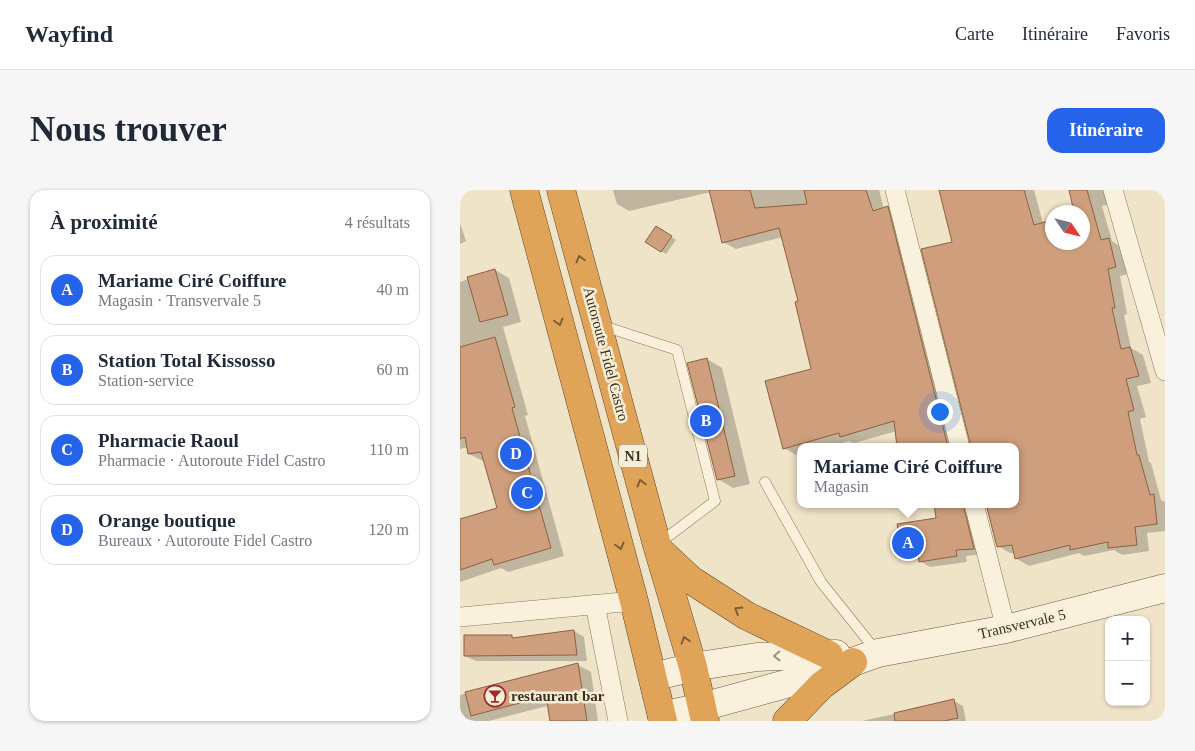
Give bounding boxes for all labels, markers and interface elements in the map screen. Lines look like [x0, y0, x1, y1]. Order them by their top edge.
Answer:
text: Wayfind [25, 21, 113, 47]
text: Carte [955, 24, 994, 44]
text: Itinéraire [1022, 24, 1088, 44]
text: Favoris [1116, 24, 1170, 44]
button: Itinéraire [1047, 108, 1165, 153]
text: Nous trouver [30, 110, 227, 149]
north arrow [1045, 205, 1090, 250]
text: À proximité [50, 210, 158, 234]
text: 4 résultats [345, 214, 410, 231]
one-way arrow [575, 254, 586, 263]
text: Mariame Ciré Coiffure [98, 270, 287, 291]
text: A [61, 281, 73, 298]
text: 40 m [377, 281, 409, 298]
street label: Autoroute Fidel Castro [580, 285, 632, 423]
text: Magasin · Transvervale 5 [98, 292, 261, 309]
one-way arrow [554, 317, 564, 325]
text: Station Total Kissosso [98, 350, 275, 371]
text: B [62, 361, 72, 378]
text: 60 m [377, 361, 409, 378]
text: Station-service [98, 372, 194, 389]
your location [927, 399, 953, 425]
pin: B [690, 402, 722, 440]
text: Pharmacie Raoul [98, 430, 239, 451]
pin: D [500, 435, 532, 473]
text: C [61, 441, 73, 458]
text: 110 m [369, 441, 409, 458]
popup [797, 443, 1019, 508]
road number: N1 [619, 445, 647, 468]
text: Pharmacie · Autoroute Fidel Castro [98, 452, 326, 469]
text: Mariame Ciré Coiffure [814, 456, 1002, 477]
pin: C [511, 474, 543, 512]
text: Magasin [814, 478, 869, 495]
one-way arrow [636, 480, 646, 488]
text: Orange boutique [98, 510, 236, 531]
text: D [61, 521, 73, 538]
text: 120 m [369, 521, 409, 538]
pin: A [892, 524, 924, 562]
text: Bureaux · Autoroute Fidel Castro [98, 532, 312, 549]
one-way arrow [614, 542, 625, 551]
street label: Transvervale 5 [977, 606, 1067, 642]
one-way arrow [734, 607, 743, 616]
map controls [1105, 616, 1150, 706]
button: + [1105, 616, 1150, 661]
one-way arrow [680, 636, 690, 644]
one-way arrow [772, 651, 780, 661]
button: − [1105, 661, 1150, 706]
bar icon: restaurant bar [483, 684, 507, 708]
place label: restaurant bar [511, 688, 605, 704]

